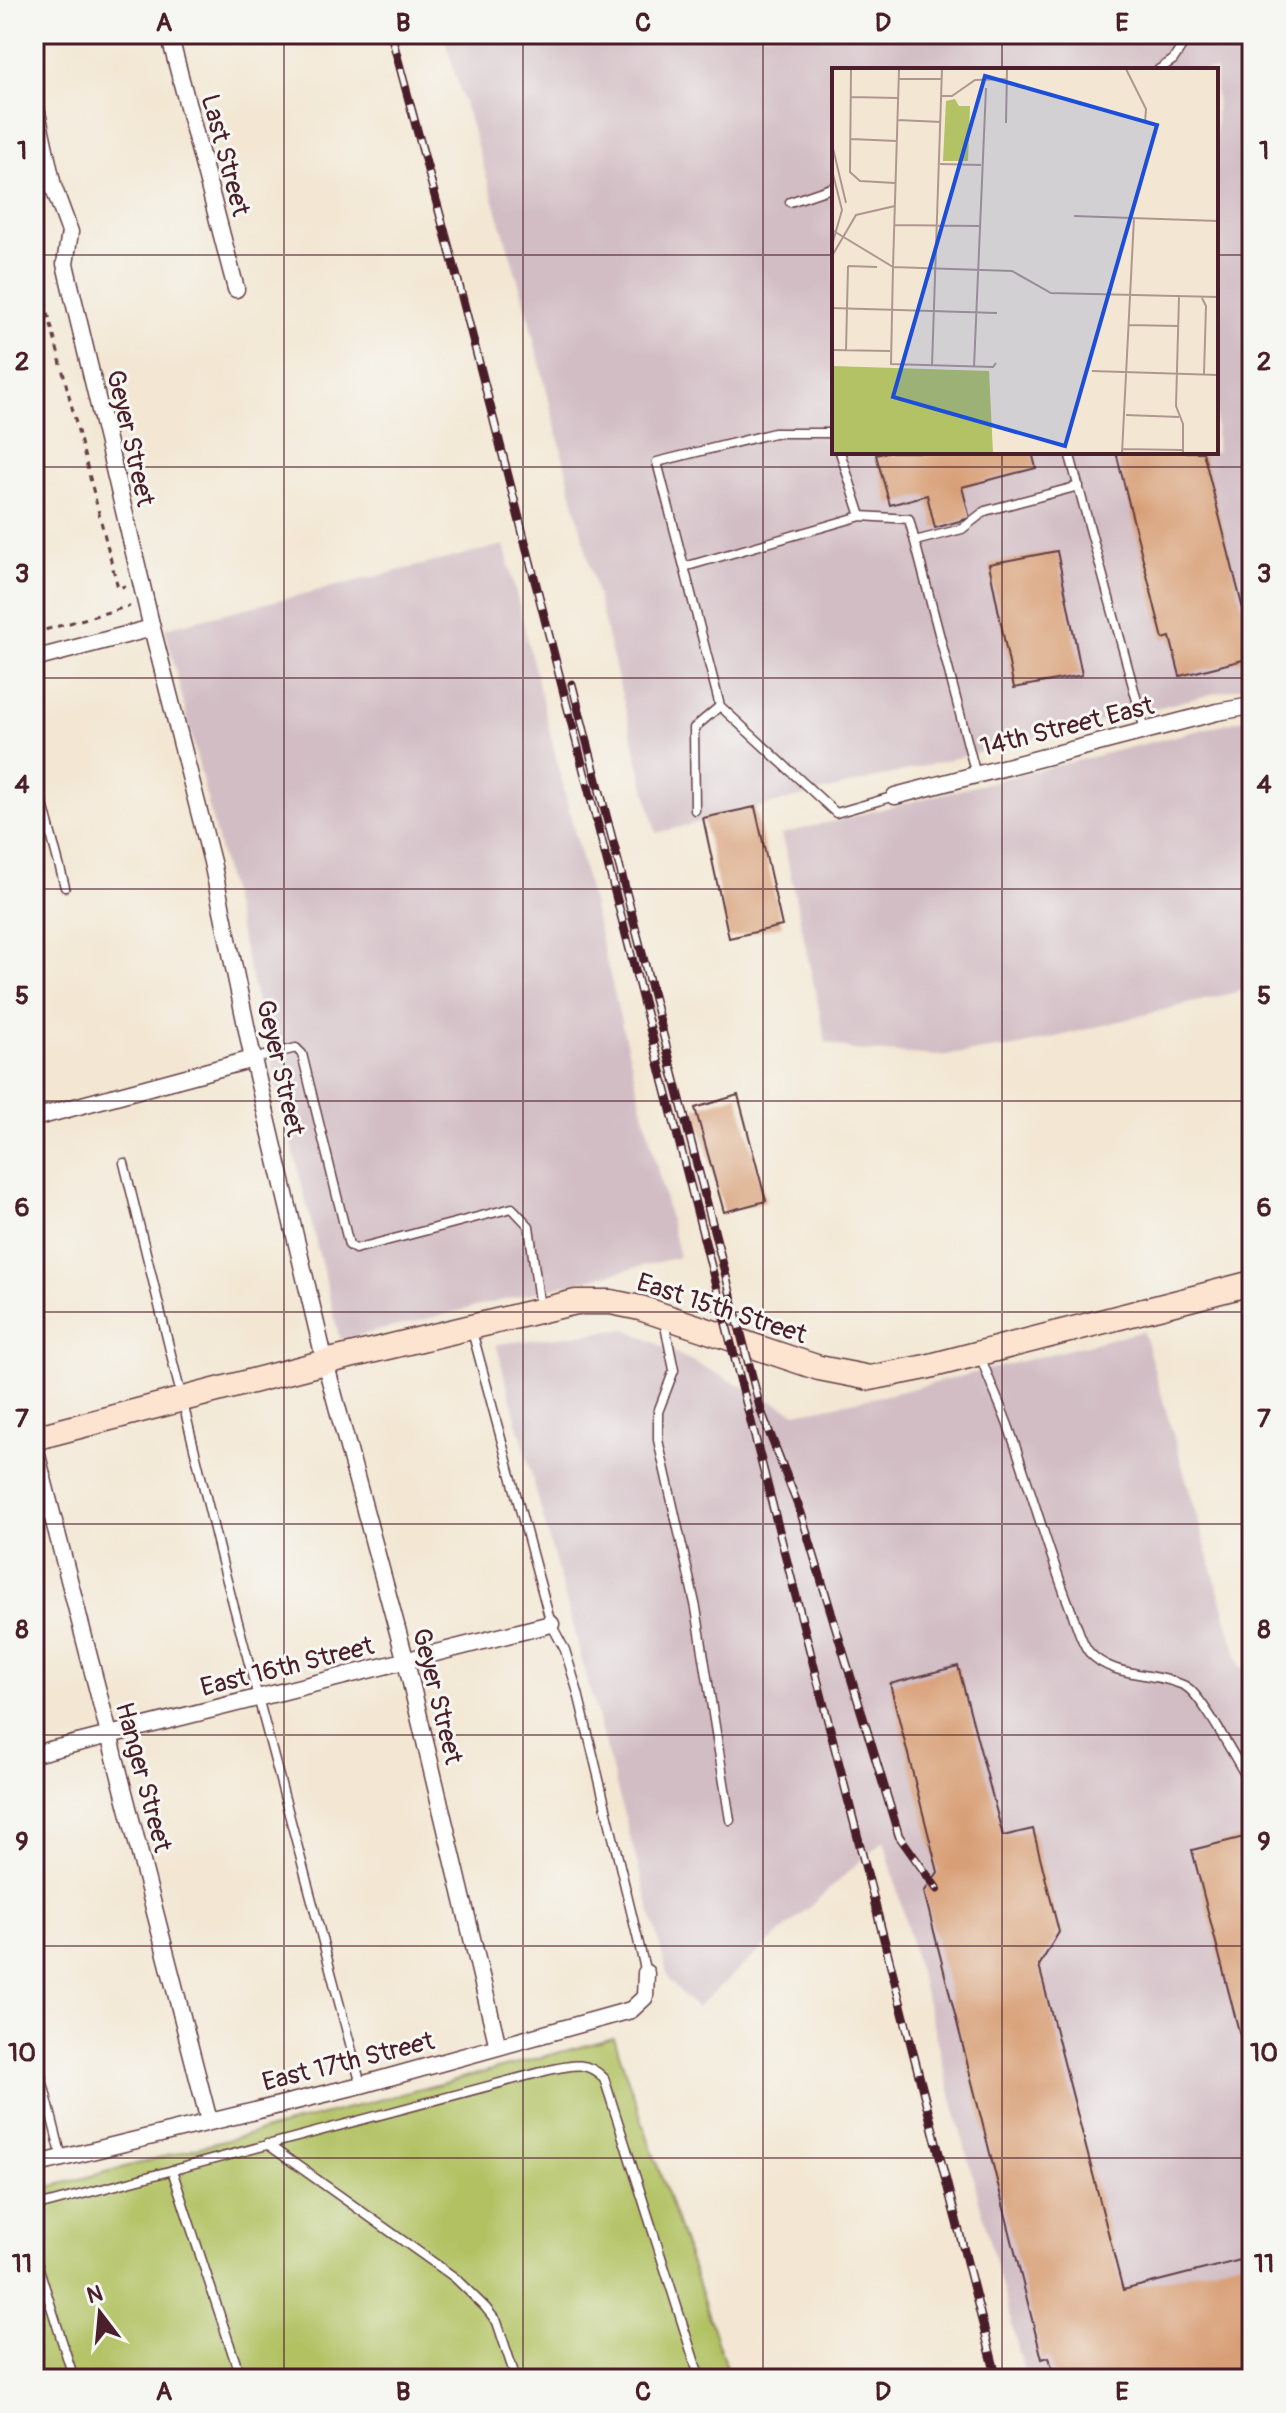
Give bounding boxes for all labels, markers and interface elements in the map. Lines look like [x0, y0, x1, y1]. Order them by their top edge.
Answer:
text: A [156, 7, 173, 39]
text: B [396, 7, 410, 39]
text: C [635, 7, 651, 39]
text: D [875, 7, 891, 39]
text: E [1115, 7, 1129, 39]
inset map [832, 68, 1218, 454]
street label: Last Street [193, 91, 257, 220]
text: 1 [17, 135, 27, 167]
text: 1 [1259, 135, 1269, 167]
text: 2 [15, 346, 29, 378]
text: 2 [1257, 346, 1271, 378]
street label: Geyer Street [99, 367, 161, 510]
text: 3 [15, 558, 29, 590]
text: 3 [1257, 558, 1271, 590]
street label: 14th Street East [977, 690, 1158, 764]
text: 4 [14, 769, 30, 801]
text: 4 [1256, 769, 1272, 801]
text: 5 [15, 980, 29, 1012]
text: 5 [1257, 980, 1271, 1012]
street label: Geyer Street [249, 997, 311, 1140]
text: 6 [14, 1192, 30, 1224]
text: 6 [1256, 1192, 1272, 1224]
street label: East 15th Street [633, 1266, 811, 1352]
text: 7 [15, 1403, 29, 1435]
text: 7 [1257, 1403, 1271, 1435]
text: 8 [15, 1614, 29, 1646]
text: 8 [1257, 1614, 1271, 1646]
street label: Geyer Street [405, 1625, 470, 1768]
street label: East 16th Street [197, 1630, 378, 1704]
street label: Hanger Street [108, 1699, 179, 1856]
text: 9 [15, 1826, 29, 1858]
text: 9 [1257, 1826, 1271, 1858]
street label: East 17th Street [259, 2025, 438, 2099]
text: 10 [8, 2037, 36, 2069]
text: 10 [1250, 2037, 1278, 2069]
text: 11 [12, 2248, 32, 2280]
text: 11 [1254, 2248, 1274, 2280]
north arrow [60, 2273, 140, 2353]
text: N [84, 2279, 106, 2310]
text: A [156, 2376, 173, 2408]
text: B [396, 2376, 410, 2408]
text: C [635, 2376, 651, 2408]
text: D [875, 2376, 891, 2408]
text: E [1115, 2376, 1129, 2408]

